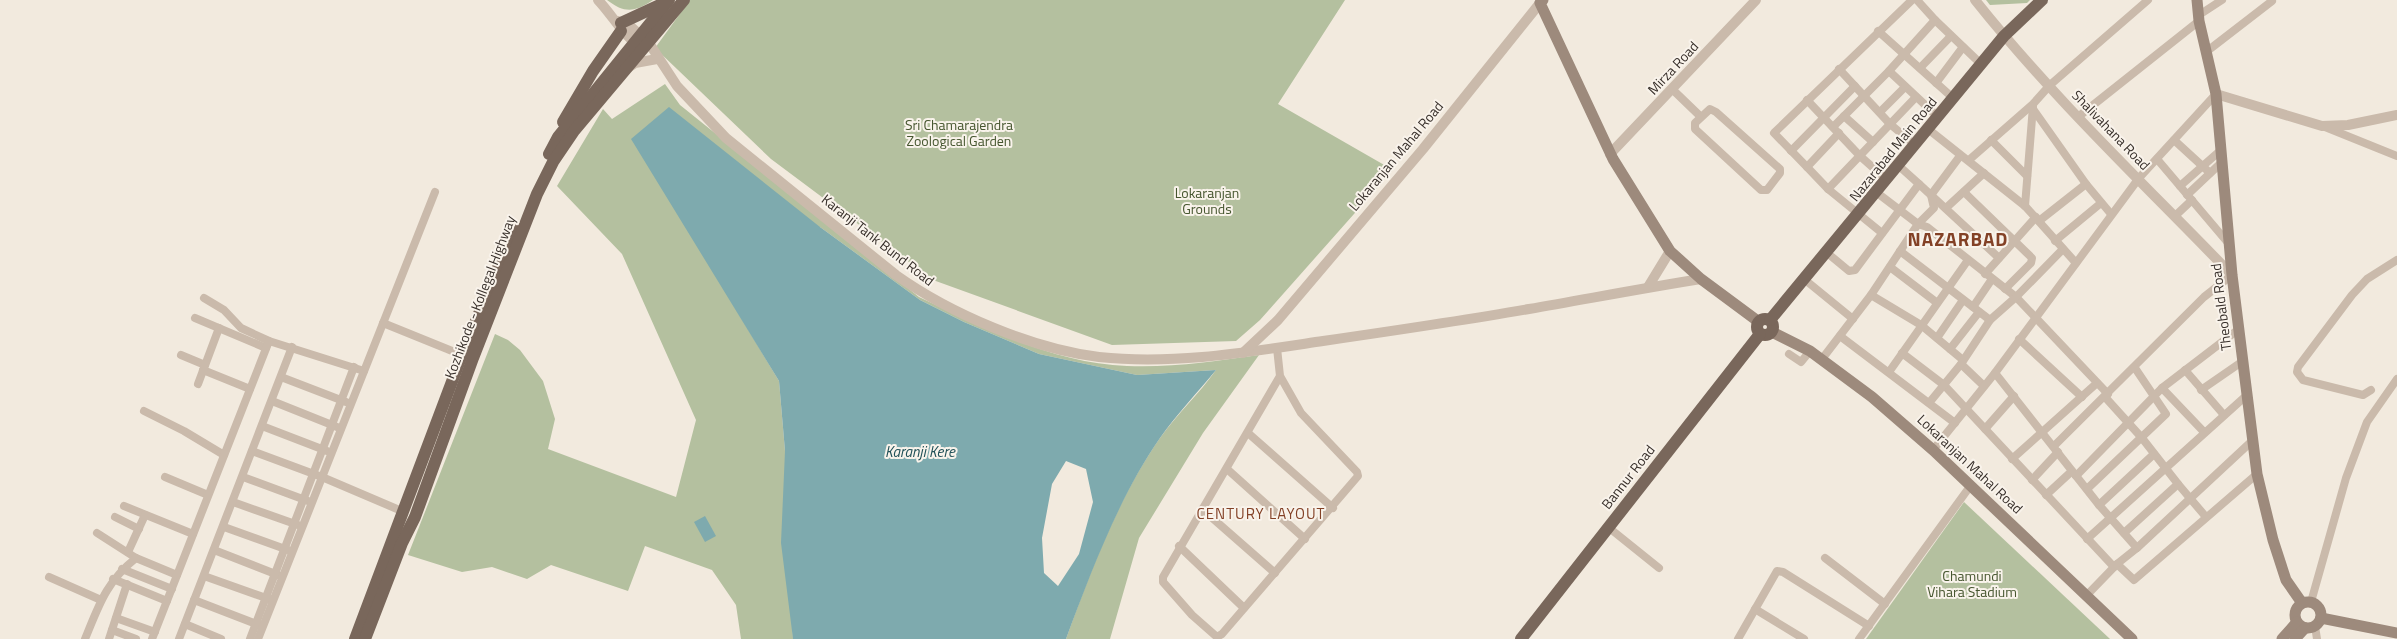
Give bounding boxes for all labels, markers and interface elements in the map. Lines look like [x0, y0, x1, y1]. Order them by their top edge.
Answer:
street label: Mirza Road [1642, 36, 1703, 99]
street label: Shalivahana Road [2068, 85, 2155, 175]
street label: Nazarabad Main Road [1844, 92, 1941, 206]
street label: Lokaranjan Mahal Road [1343, 96, 1448, 215]
park label: Sri Chamarajendra Zoological Garden [905, 114, 1013, 151]
park label: Lokaranjan Grounds [1175, 182, 1239, 219]
street label: Karanji Tank Bund Road [817, 189, 939, 290]
street label: Kozhikode - Kollegal Highway [439, 212, 520, 382]
district label: NAZARBAD [1908, 224, 2008, 253]
street label: Theobald Road [2205, 262, 2236, 352]
street label: Lokaranjan Mahal Road [1913, 409, 2028, 518]
water label: Karanji Kere [885, 440, 956, 463]
street label: Bannur Road [1596, 440, 1659, 513]
district label: CENTURY LAYOUT [1197, 502, 1325, 525]
park label: Chamundi Vihara Stadium [1927, 565, 2017, 602]

